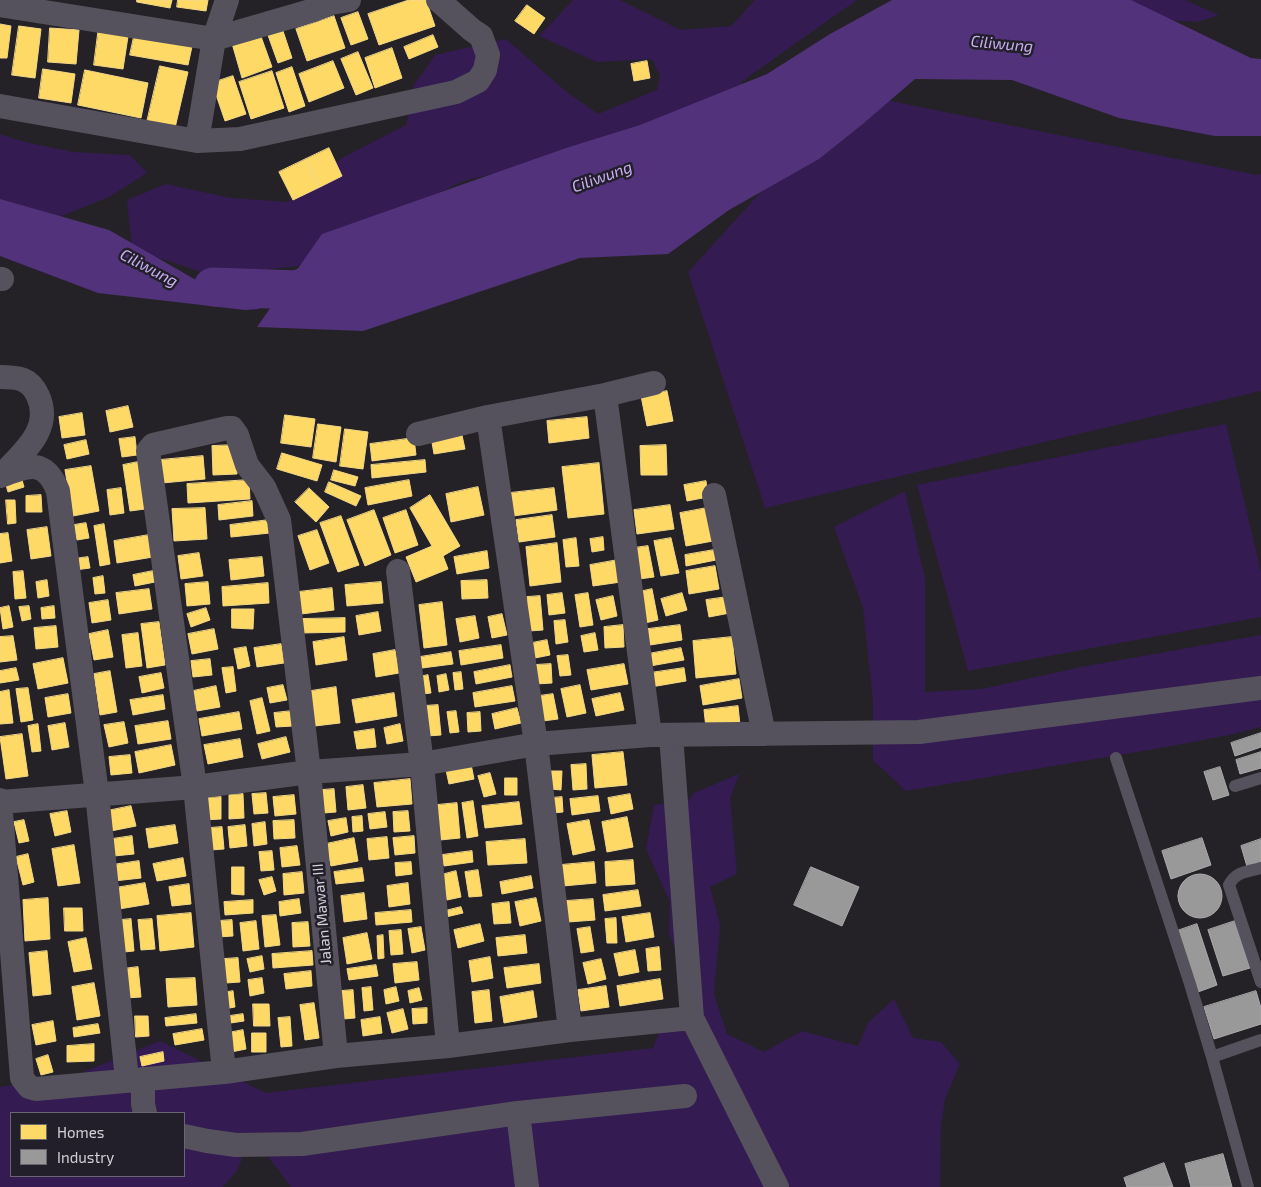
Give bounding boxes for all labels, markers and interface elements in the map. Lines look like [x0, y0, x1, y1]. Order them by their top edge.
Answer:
water label: Ciliwung [970, 32, 1034, 56]
water label: Ciliwung [569, 157, 635, 197]
water label: Ciliwung [117, 245, 181, 291]
street label: Jalan Mawar III [309, 863, 335, 965]
legend [10, 1112, 185, 1177]
text: Homes [57, 1123, 104, 1141]
text: Industry [57, 1148, 114, 1166]

